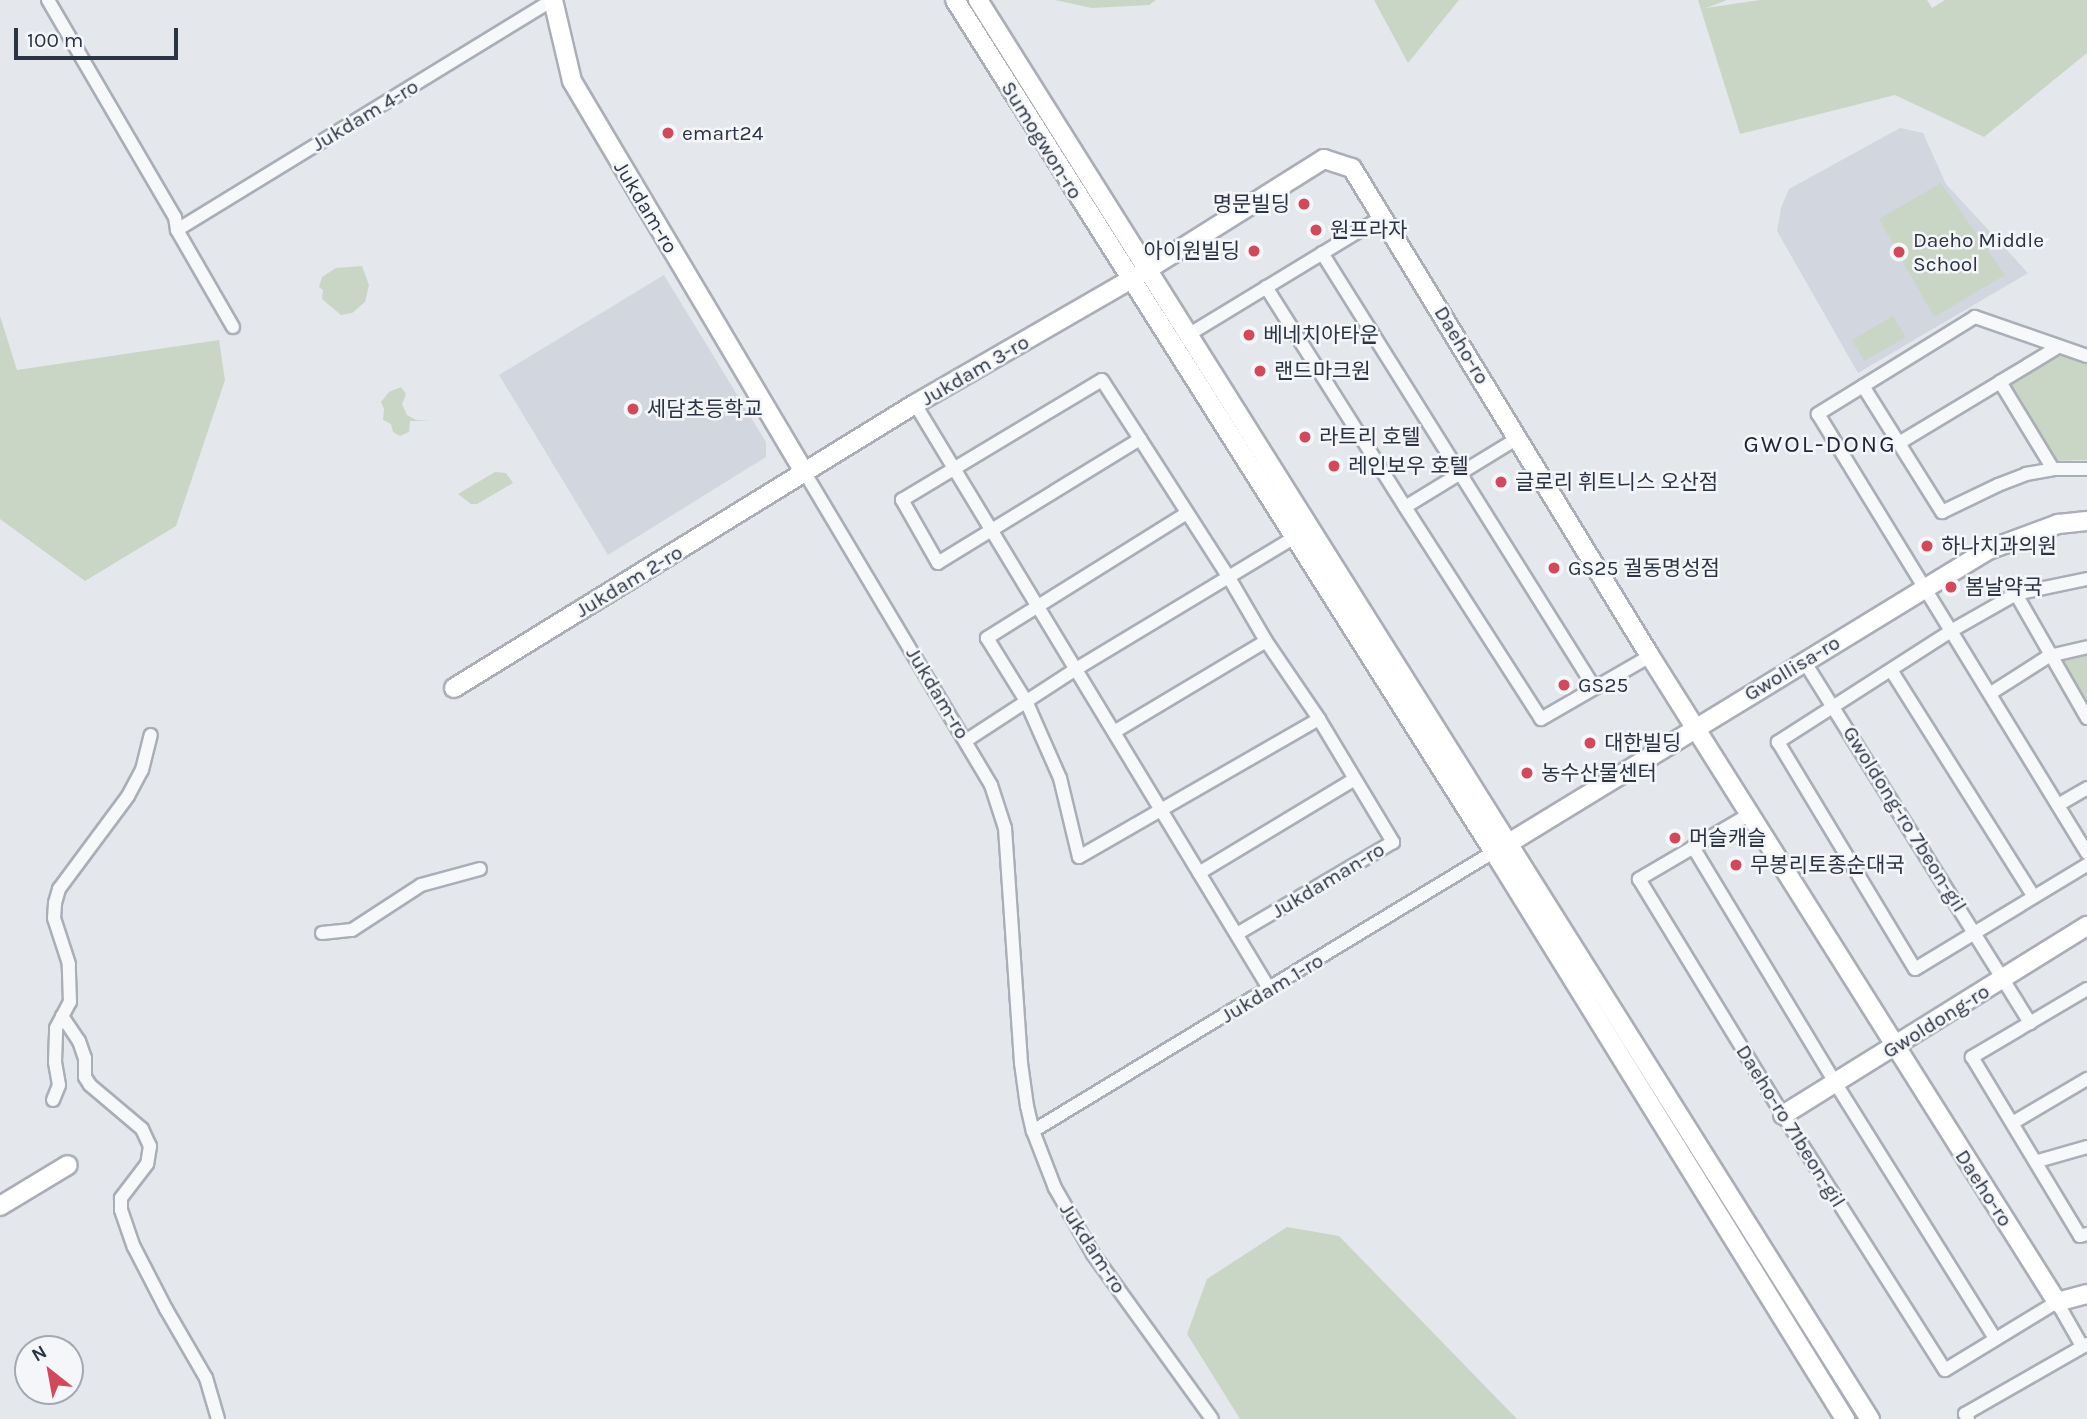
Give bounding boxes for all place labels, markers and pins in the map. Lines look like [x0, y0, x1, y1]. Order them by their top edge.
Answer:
place label: emart24 [682, 120, 763, 146]
marker: emart24 [660, 125, 676, 141]
place label: 명문빌딩 [1213, 191, 1290, 217]
marker: 명문빌딩 [1296, 196, 1312, 212]
place label: 원프라자 [1330, 217, 1407, 243]
marker: 원프라자 [1308, 222, 1324, 238]
place label: Daeho Middle School [1913, 227, 2044, 277]
place label: 아이원빌딩 [1143, 238, 1240, 264]
marker: 아이원빌딩 [1246, 243, 1262, 259]
marker: Daeho Middle School [1891, 244, 1907, 260]
place label: 베네치아타운 [1263, 322, 1379, 348]
marker: 베네치아타운 [1241, 327, 1257, 343]
place label: 랜드마크원 [1274, 358, 1371, 384]
marker: 랜드마크원 [1252, 363, 1268, 379]
place label: 세담초등학교 [647, 396, 763, 422]
marker: 세담초등학교 [625, 401, 641, 417]
place label: 라트리 호텔 [1319, 424, 1421, 450]
marker: 라트리 호텔 [1297, 429, 1313, 445]
place label: 레인보우 호텔 [1348, 453, 1469, 479]
marker: 레인보우 호텔 [1326, 458, 1342, 474]
place label: 글로리 휘트니스 오산점 [1515, 469, 1718, 495]
marker: 글로리 휘트니스 오산점 [1493, 474, 1509, 490]
place label: 하나치과의원 [1941, 533, 2057, 559]
marker: 하나치과의원 [1919, 538, 1935, 554]
place label: GS25 궐동명성점 [1568, 555, 1720, 581]
marker: GS25 궐동명성점 [1546, 560, 1562, 576]
place label: 봄날약국 [1965, 574, 2042, 600]
marker: 봄날약국 [1943, 579, 1959, 595]
place label: GS25 [1578, 672, 1628, 698]
marker: GS25 [1556, 677, 1572, 693]
place label: 대한빌딩 [1604, 730, 1681, 756]
marker: 대한빌딩 [1582, 735, 1598, 751]
place label: 농수산물센터 [1541, 760, 1657, 786]
marker: 농수산물센터 [1519, 765, 1535, 781]
place label: 머슬캐슬 [1689, 825, 1766, 851]
marker: 머슬캐슬 [1667, 830, 1683, 846]
place label: 무봉리토종순대국 [1750, 852, 1905, 878]
marker: 무봉리토종순대국 [1728, 857, 1744, 873]

